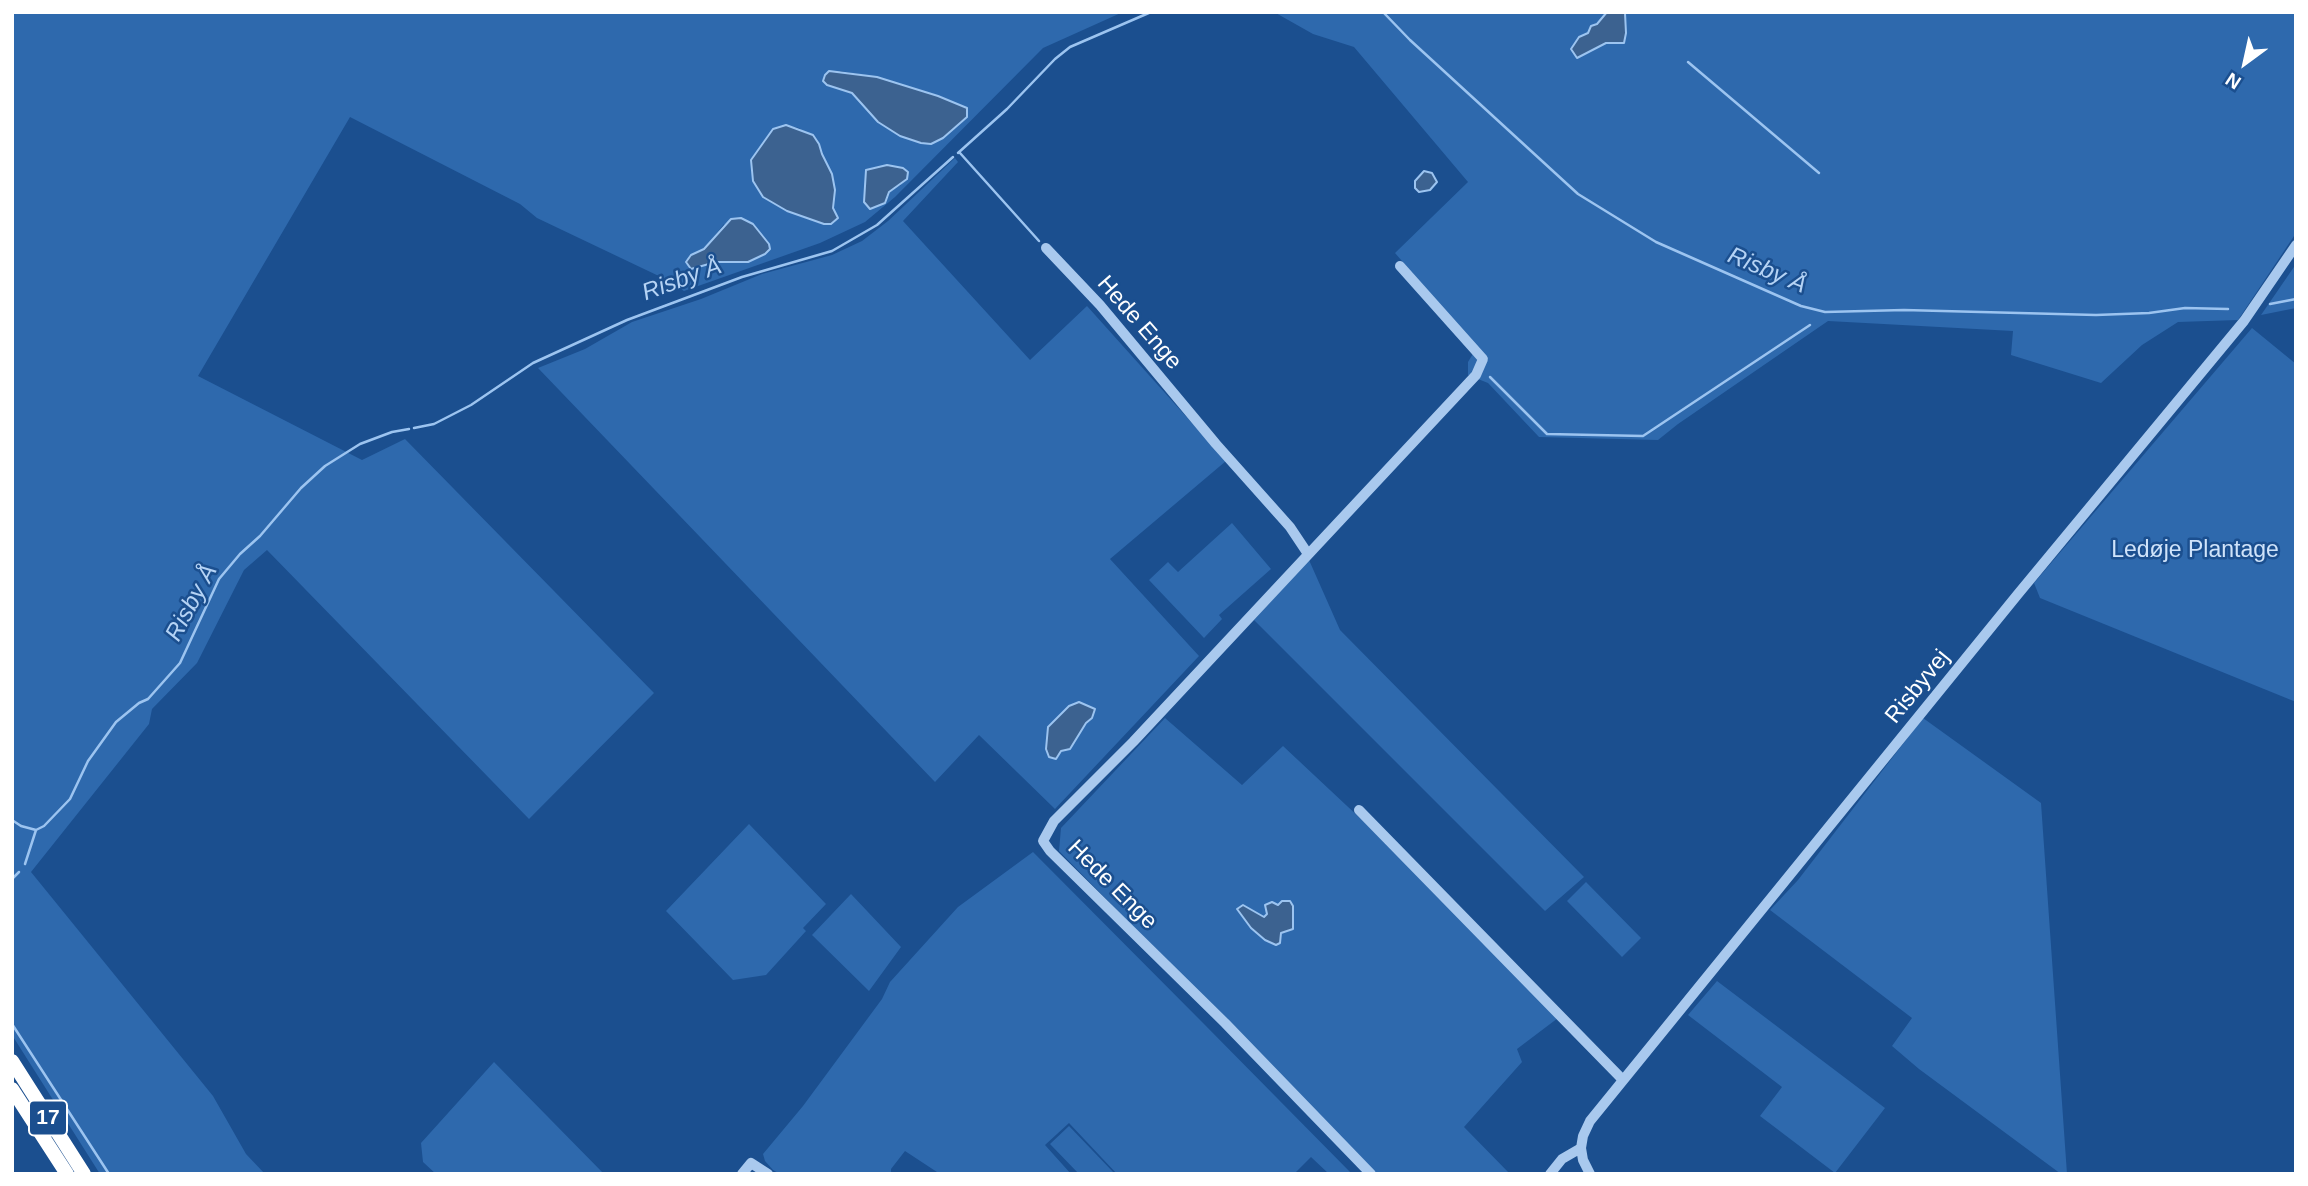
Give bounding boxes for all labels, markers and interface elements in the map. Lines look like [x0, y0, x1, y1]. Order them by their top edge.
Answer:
north arrow [2210, 28, 2280, 98]
text: N [2222, 68, 2245, 94]
water label: Risby Å [1723, 242, 1811, 300]
water label: Risby Å [638, 252, 726, 308]
street label: Hede Enge [1091, 271, 1187, 375]
park label: Ledøje Plantage [2111, 537, 2279, 565]
water label: Risby Å [160, 560, 224, 646]
street label: Risbyvej [1880, 645, 1956, 729]
street label: Hede Enge [1062, 835, 1162, 935]
road number: 17 [29, 1100, 67, 1136]

